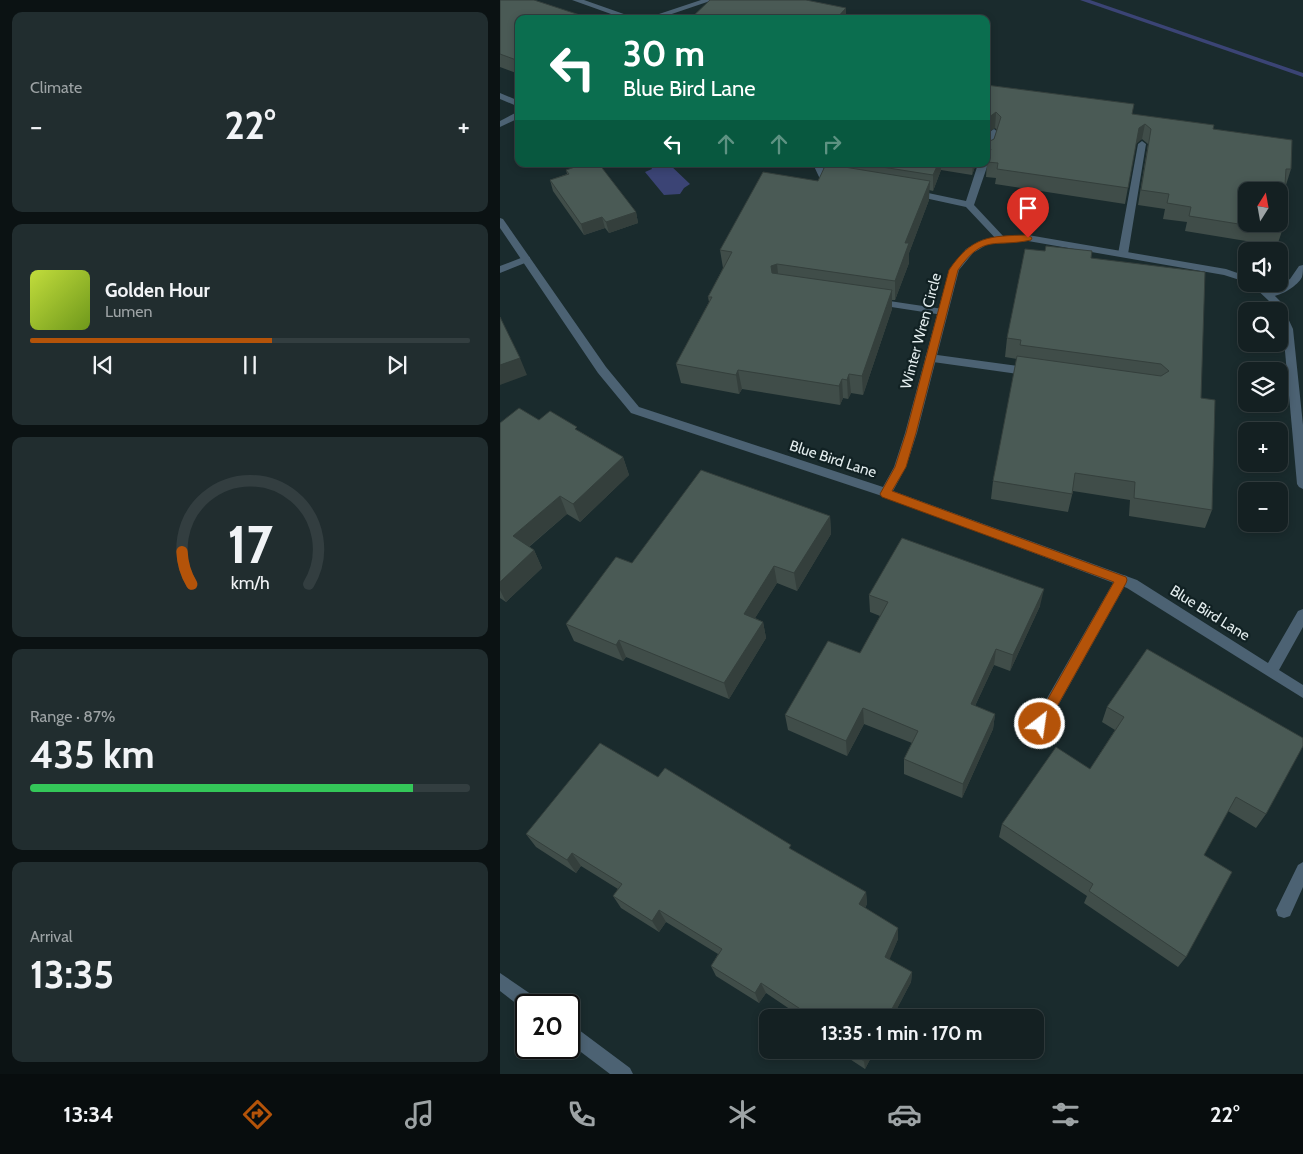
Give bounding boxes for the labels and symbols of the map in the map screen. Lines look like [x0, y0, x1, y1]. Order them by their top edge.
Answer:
north arrow [1238, 182, 1288, 232]
pin [1007, 187, 1049, 238]
street label: Winter Wren Circle [897, 271, 945, 391]
street label: Blue Bird Lane [787, 436, 879, 482]
street label: Blue Bird Lane [1167, 581, 1253, 645]
position arrow [1013, 697, 1065, 749]
speed limit sign: 20 [515, 994, 580, 1059]

